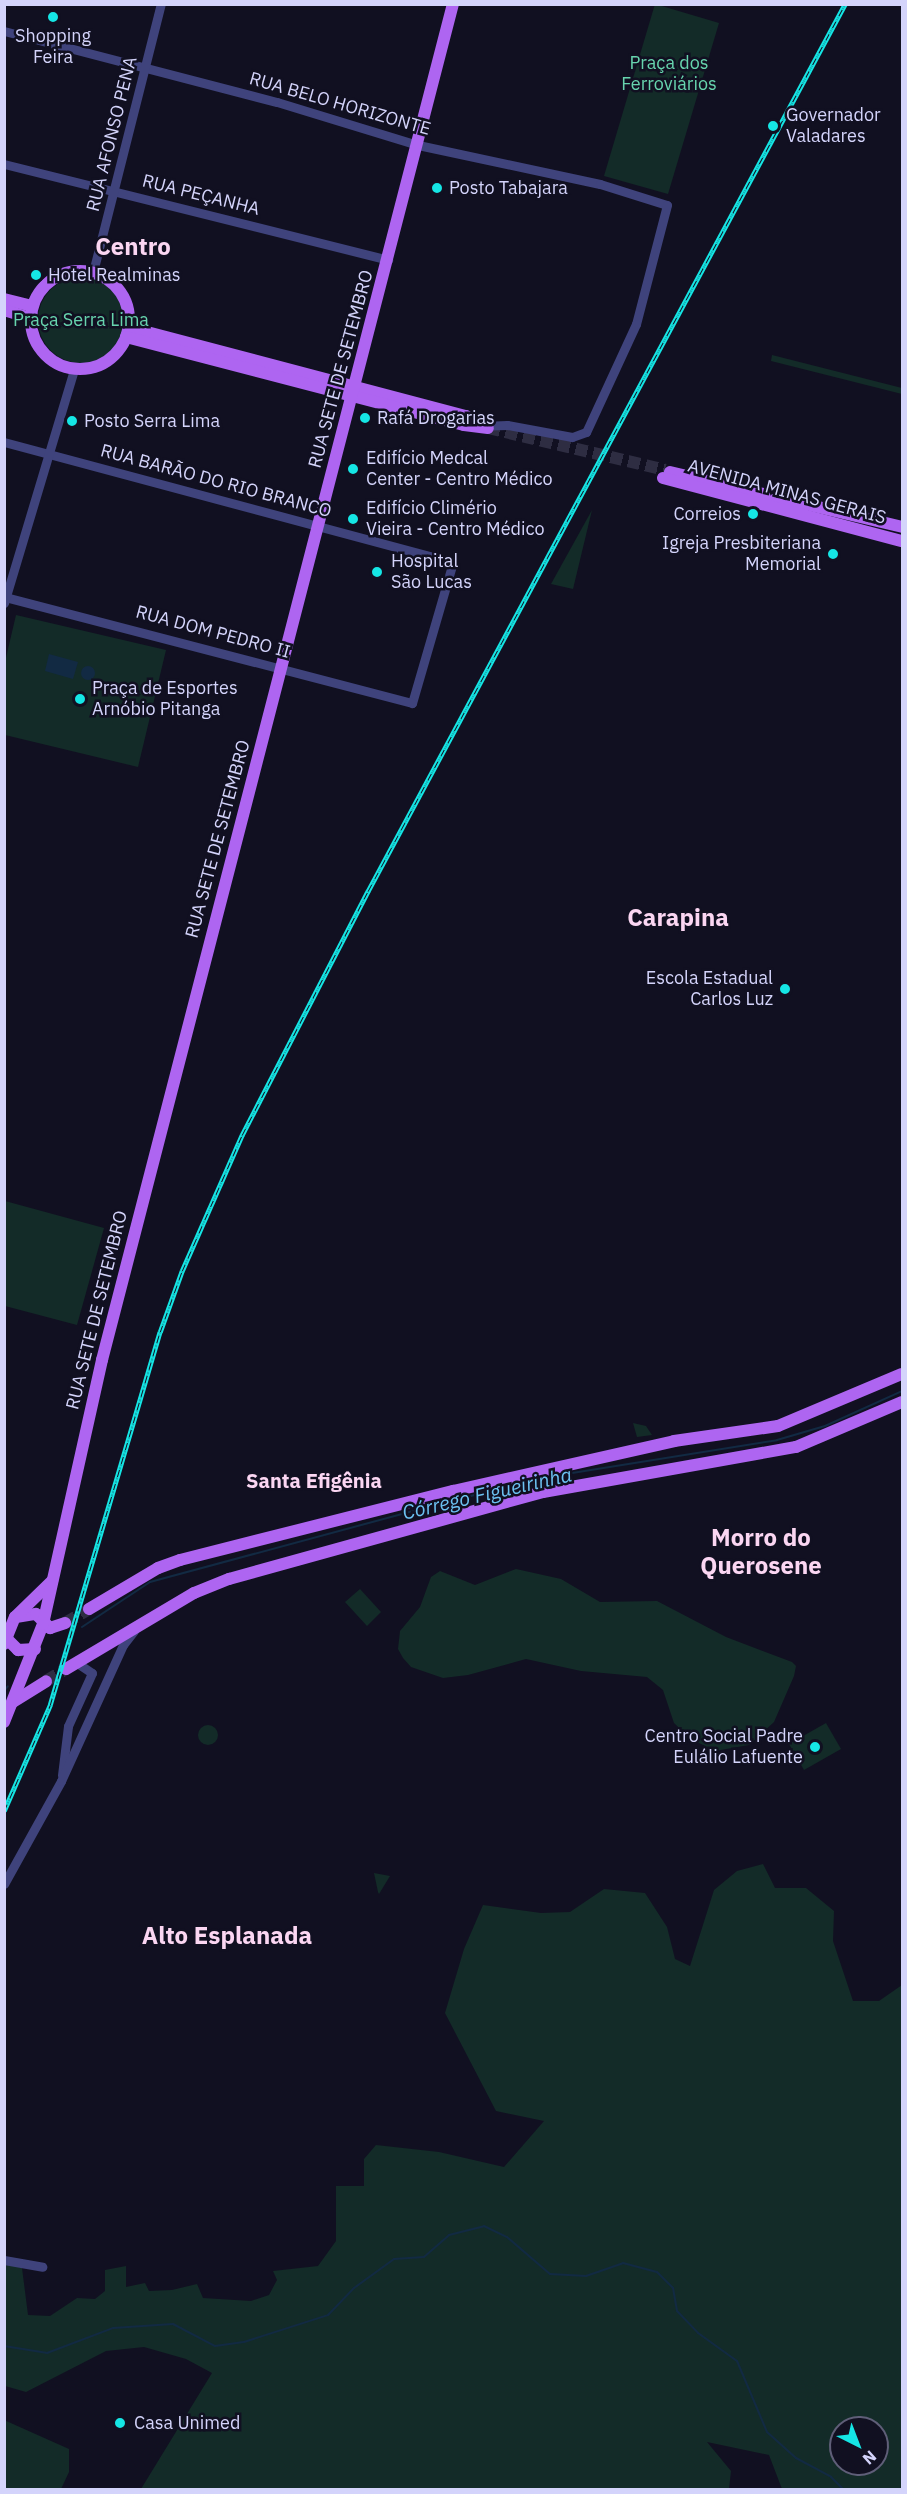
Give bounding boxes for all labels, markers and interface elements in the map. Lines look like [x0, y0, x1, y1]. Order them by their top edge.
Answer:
marker: Shopping Feira [46, 10, 60, 24]
place label: Shopping Feira [15, 26, 91, 68]
park label: Praça dos Ferroviários [621, 53, 717, 96]
street label: RUA AFONSO PENA [82, 54, 142, 214]
street label: RUA BELO HORIZONTE [247, 68, 433, 140]
place label: Governador Valadares [786, 105, 881, 148]
marker: Governador Valadares [764, 117, 782, 135]
street label: RUA PEÇANHA [140, 170, 262, 220]
place label: Posto Tabajara [449, 177, 568, 199]
marker: Posto Tabajara [430, 181, 444, 195]
district label: Centro [95, 233, 171, 261]
place label: Hotel Realminas [48, 264, 181, 286]
marker: Hotel Realminas [29, 268, 43, 282]
street label: RUA SETE DE SETEMBRO [304, 268, 378, 470]
park label: Praça Serra Lima [13, 309, 149, 331]
place label: Rafá Drogarias [377, 407, 495, 429]
place label: Posto Serra Lima [84, 410, 220, 432]
marker: Rafá Drogarias [358, 411, 372, 425]
marker: Posto Serra Lima [65, 414, 79, 428]
street label: RUA BARÃO DO RIO BRANCO [98, 440, 334, 522]
place label: Edifício Medcal Center - Centro Médico [366, 448, 553, 490]
street label: AVENIDA MINAS GERAIS [686, 455, 888, 529]
marker: Edifício Medcal Center - Centro Médico [344, 460, 362, 478]
place label: Edifício Climério Vieira - Centro Médico [366, 498, 545, 540]
place label: Correios [673, 503, 741, 525]
marker: Correios [746, 507, 760, 521]
marker: Edifício Climério Vieira - Centro Médico [344, 510, 362, 528]
place label: Igreja Presbiteriana Memorial [662, 533, 821, 576]
marker: Igreja Presbiteriana Memorial [826, 547, 840, 561]
place label: Hospital São Lucas [391, 551, 472, 594]
marker: Hospital São Lucas [368, 563, 386, 581]
street label: RUA DOM PEDRO II [133, 601, 293, 663]
place label: Praça de Esportes Arnóbio Pitanga [92, 678, 238, 720]
marker: Praça de Esportes Arnóbio Pitanga [73, 692, 87, 706]
street label: RUA SETE DE SETEMBRO [181, 738, 255, 940]
district label: Carapina [627, 904, 729, 932]
place label: Escola Estadual Carlos Luz [646, 968, 773, 1010]
marker: Escola Estadual Carlos Luz [778, 982, 792, 996]
street label: RUA SETE DE SETEMBRO [62, 1208, 132, 1412]
water label: Córrego Figueirinha [400, 1462, 574, 1524]
district label: Santa Efigênia [246, 1468, 382, 1492]
district label: Morro do Querosene [700, 1524, 822, 1580]
place label: Centro Social Padre Eulálio Lafuente [645, 1726, 803, 1768]
marker: Centro Social Padre Eulálio Lafuente [808, 1740, 822, 1754]
district label: Alto Esplanada [142, 1922, 312, 1950]
place label: Casa Unimed [134, 2412, 240, 2434]
marker: Casa Unimed [111, 2414, 129, 2432]
north arrow [829, 2416, 889, 2476]
text: N [859, 2447, 881, 2469]

